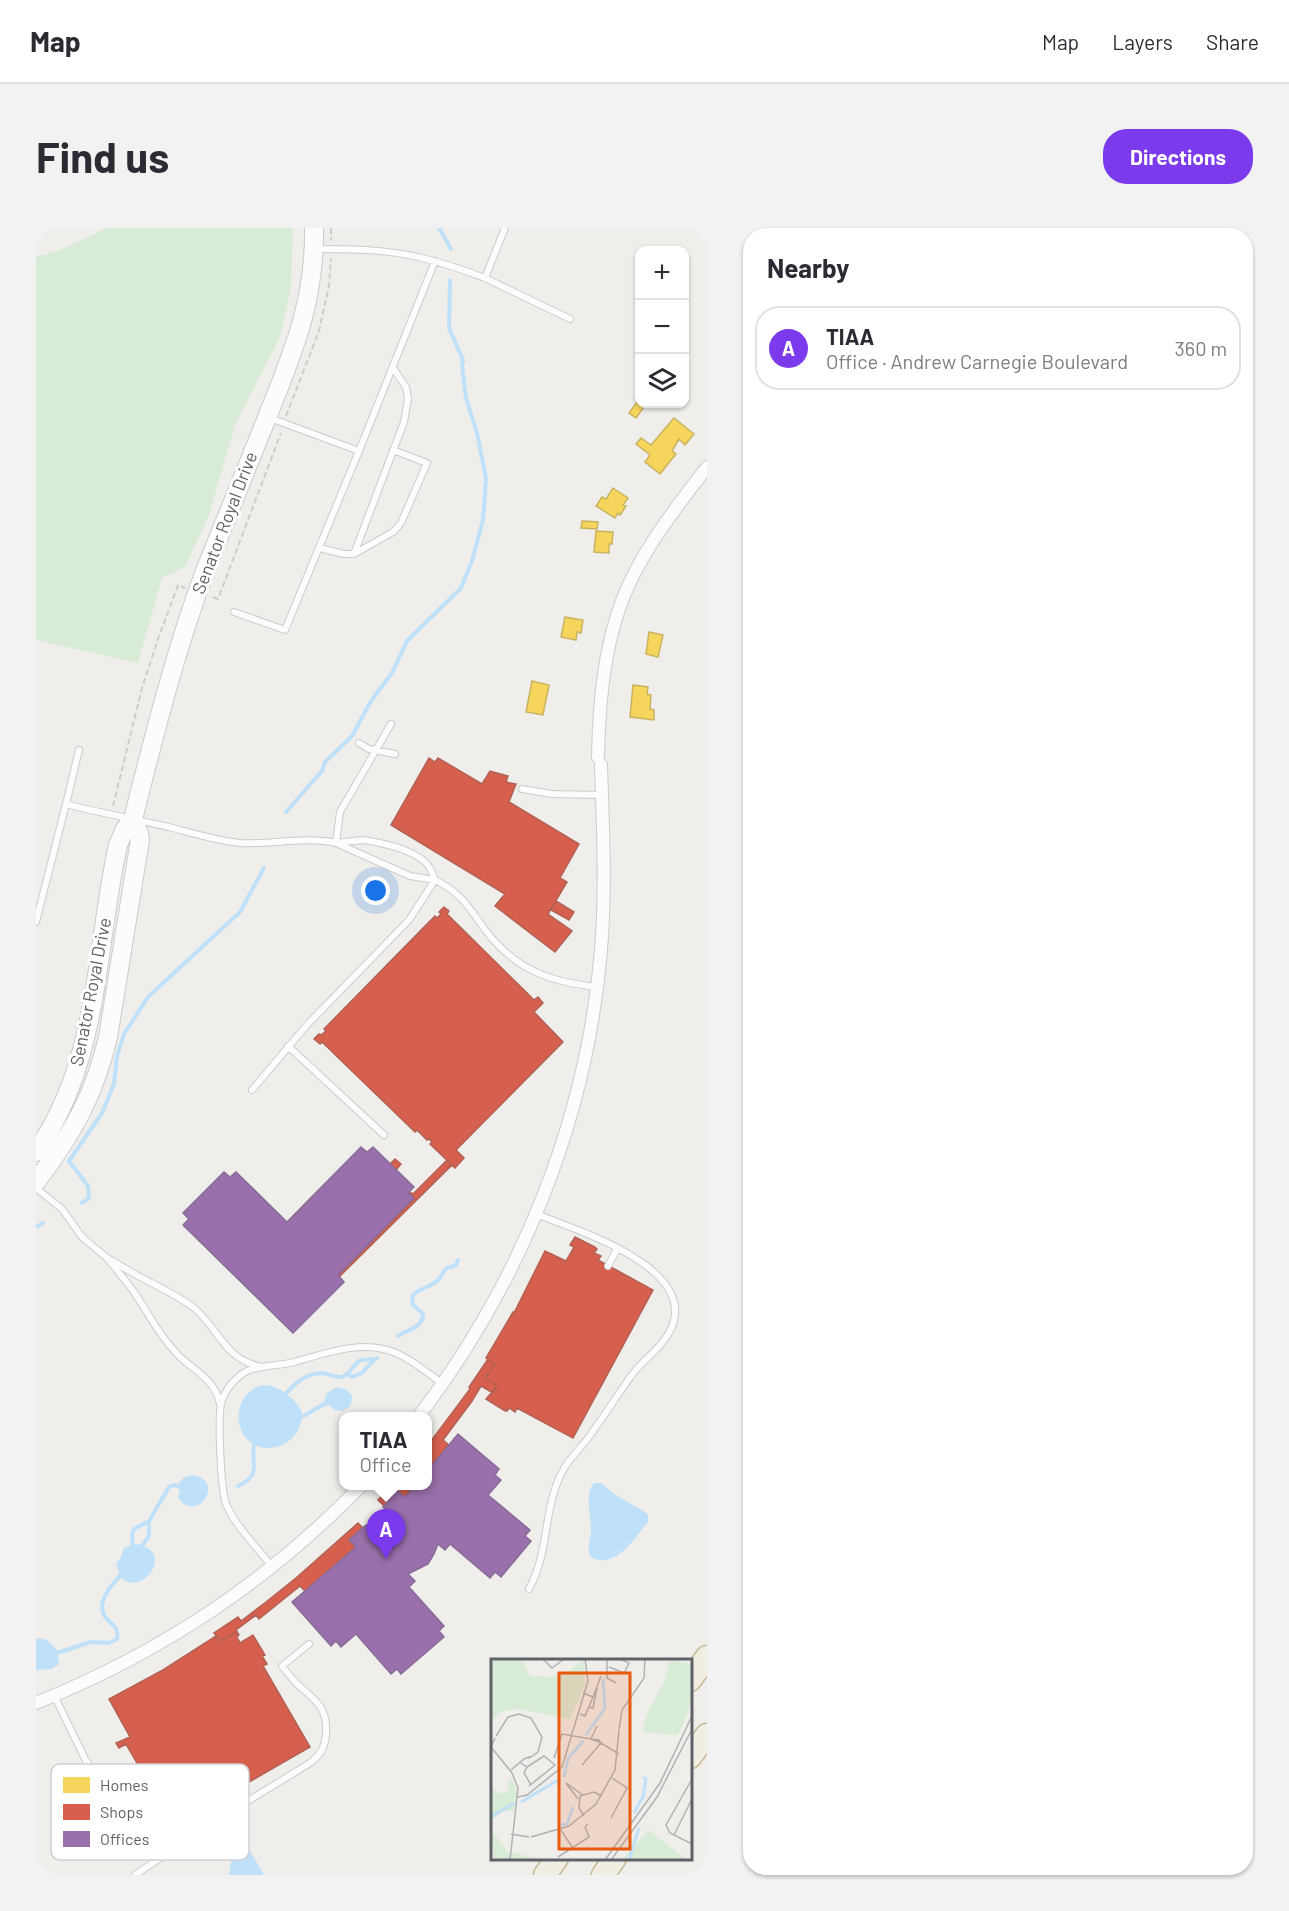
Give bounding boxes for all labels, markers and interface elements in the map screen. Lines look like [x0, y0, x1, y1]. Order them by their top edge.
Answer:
text: Map [30, 24, 81, 58]
text: Map [1042, 29, 1079, 54]
text: Layers [1112, 29, 1173, 54]
text: Share [1206, 29, 1259, 54]
button: Directions [1103, 129, 1253, 184]
text: Find us [36, 131, 169, 181]
map controls [635, 246, 689, 408]
button: + [635, 246, 689, 300]
text: Nearby [767, 252, 849, 283]
button: − [635, 300, 689, 354]
text: TIAA [826, 323, 874, 349]
text: A [782, 336, 795, 360]
text: 360 m [1175, 336, 1227, 360]
text: Office · Andrew Carnegie Boulevard [826, 349, 1128, 373]
button: layers [635, 354, 689, 408]
street label: Senator Royal Drive [187, 448, 261, 597]
your location [361, 876, 390, 905]
street label: Senator Royal Drive [65, 916, 115, 1068]
popup [339, 1412, 432, 1490]
text: TIAA [359, 1426, 408, 1452]
text: Office [359, 1452, 412, 1476]
pin: A [366, 1510, 406, 1559]
inset map [491, 1659, 692, 1860]
legend [51, 1764, 249, 1860]
text: Homes [100, 1775, 148, 1794]
text: Shops [100, 1802, 143, 1821]
text: Offices [100, 1829, 149, 1848]

